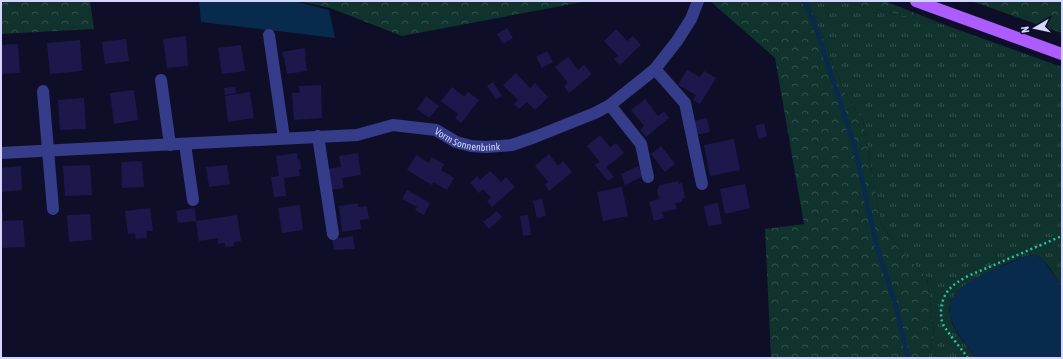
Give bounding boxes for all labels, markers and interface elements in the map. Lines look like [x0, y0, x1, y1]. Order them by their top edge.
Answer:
north arrow [1015, 8, 1055, 48]
text: N [1019, 25, 1032, 34]
street label: Vorm Sonnenbrink [433, 126, 501, 153]

